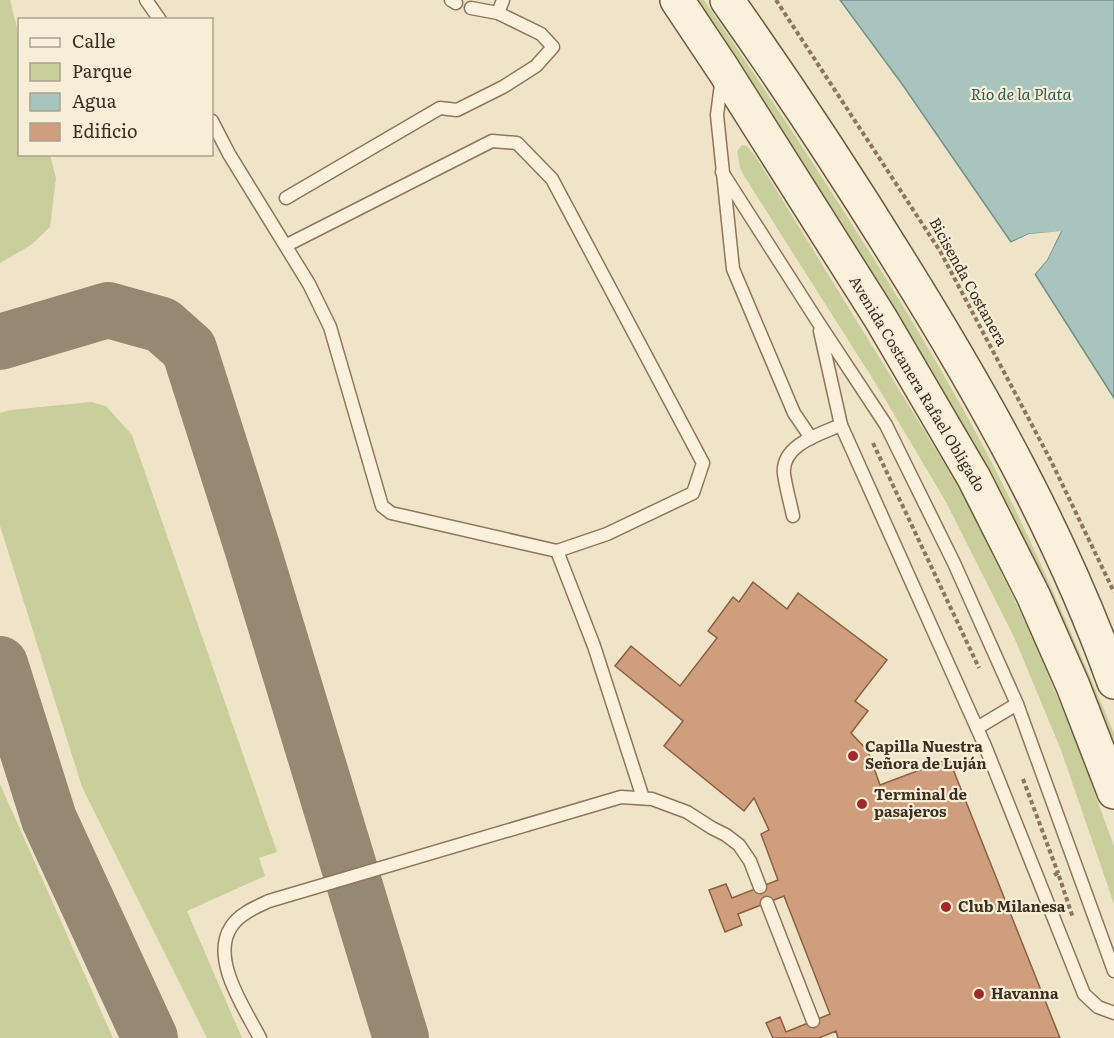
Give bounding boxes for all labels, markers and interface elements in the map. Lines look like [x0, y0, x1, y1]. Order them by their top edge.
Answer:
legend [18, 18, 213, 156]
text: Calle [72, 27, 115, 54]
text: Parque [72, 57, 132, 84]
water label: Río de la Plata [970, 81, 1072, 105]
text: Agua [72, 87, 117, 114]
text: Edificio [72, 117, 138, 144]
street label: Bicisenda Costanera [924, 213, 1015, 351]
street label: Avenida Costanera Rafael Obligado [844, 271, 992, 496]
place label: Capilla Nuestra Señora de Luján [865, 734, 987, 774]
marker: Capilla Nuestra Señora de Luján [846, 749, 860, 763]
place label: Terminal de pasajeros [874, 782, 968, 822]
marker: Terminal de pasajeros [855, 797, 869, 811]
place label: Club Milanesa [958, 894, 1066, 917]
marker: Club Milanesa [939, 900, 953, 914]
place label: Havanna [991, 981, 1059, 1004]
marker: Havanna [972, 987, 986, 1001]

